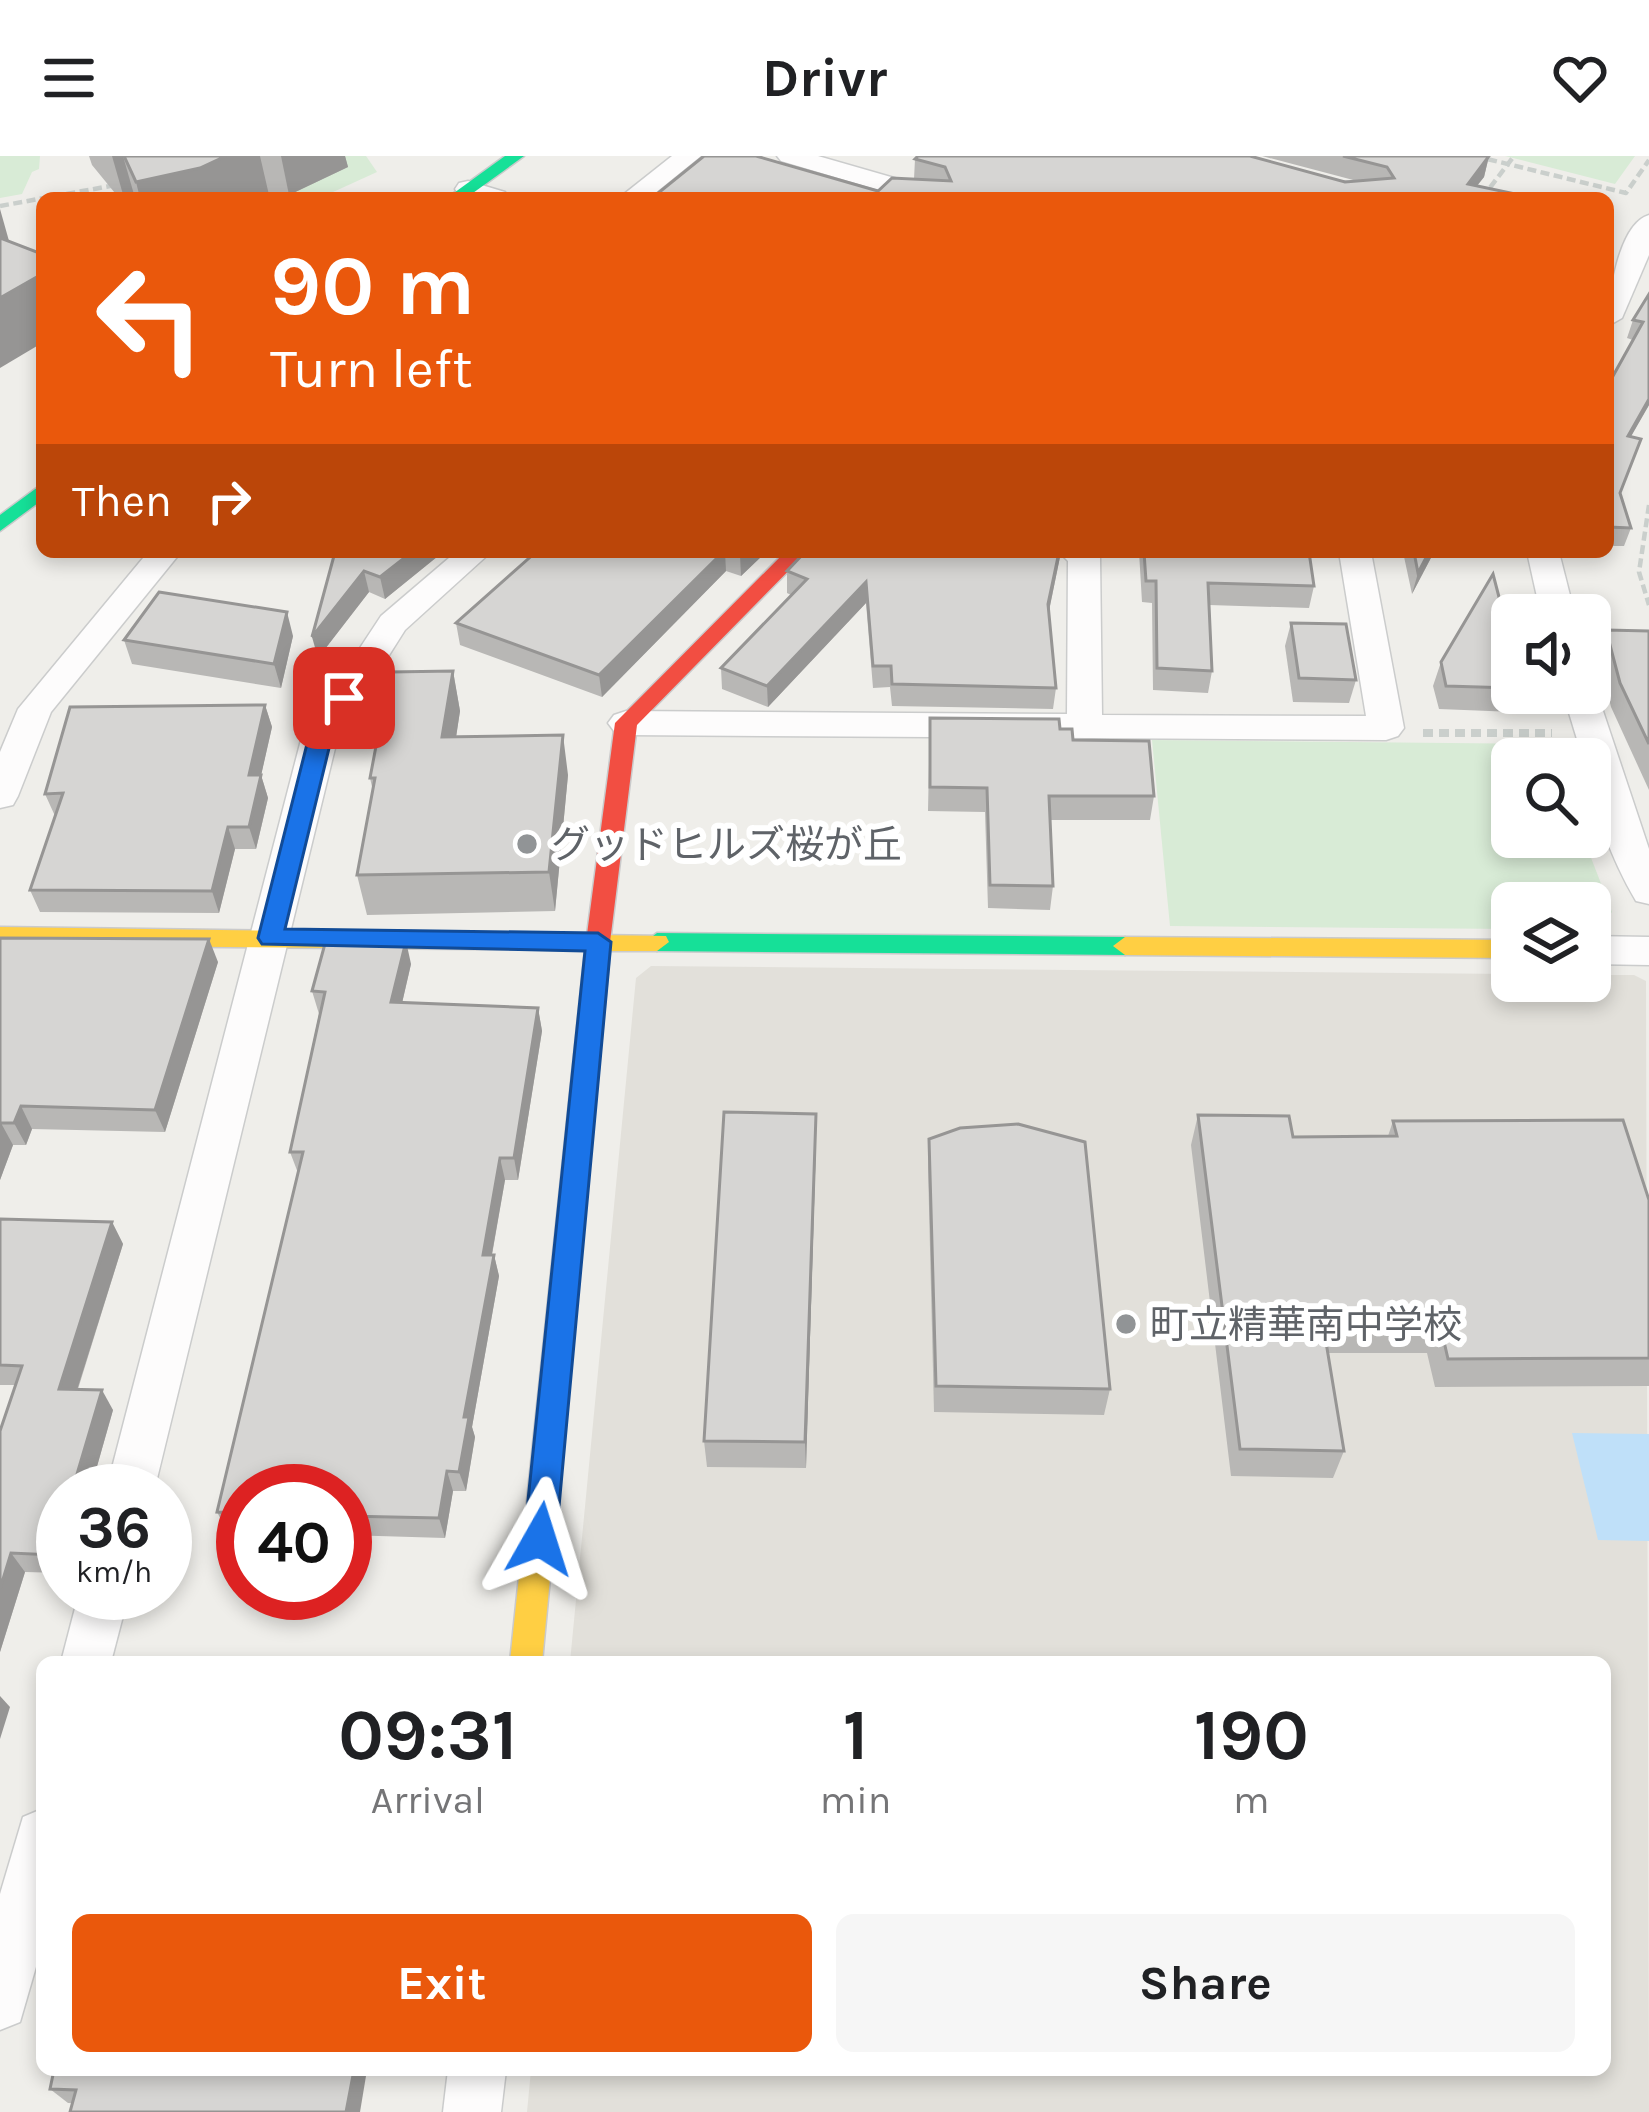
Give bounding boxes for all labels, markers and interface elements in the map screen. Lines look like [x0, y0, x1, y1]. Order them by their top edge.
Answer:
icon: menu [36, 45, 102, 111]
icon: heart [1547, 45, 1613, 111]
text: Drivr [762, 46, 887, 110]
text: 90 m [270, 237, 475, 335]
icon: left [72, 240, 228, 396]
text: Turn left [270, 337, 473, 401]
icon: right [196, 468, 262, 534]
text: Then [72, 475, 172, 527]
map controls [1491, 594, 1611, 1002]
button: sound [1491, 594, 1611, 714]
pin [293, 647, 395, 749]
icon: arrive [311, 665, 377, 731]
button: search [1491, 738, 1611, 858]
place label: グッドヒルズ桜が丘 [551, 822, 902, 868]
marker: グッドヒルズ桜が丘 [514, 831, 540, 857]
button: layers [1491, 882, 1611, 1002]
place label: 町立精華南中学校 [1150, 1302, 1462, 1348]
marker: 町立精華南中学校 [1113, 1311, 1139, 1337]
speed limit sign: 40 [216, 1464, 372, 1620]
position arrow [477, 1476, 603, 1602]
text: 36 [77, 1492, 151, 1562]
text: km/h [76, 1554, 152, 1590]
text: 09:31 [338, 1693, 518, 1777]
text: 1 [843, 1693, 868, 1777]
text: 190 [1194, 1693, 1309, 1777]
text: Arrival [371, 1777, 485, 1823]
text: min [820, 1777, 891, 1823]
text: m [1233, 1777, 1269, 1823]
button: Exit [72, 1914, 812, 2052]
button: Share [836, 1914, 1575, 2052]

